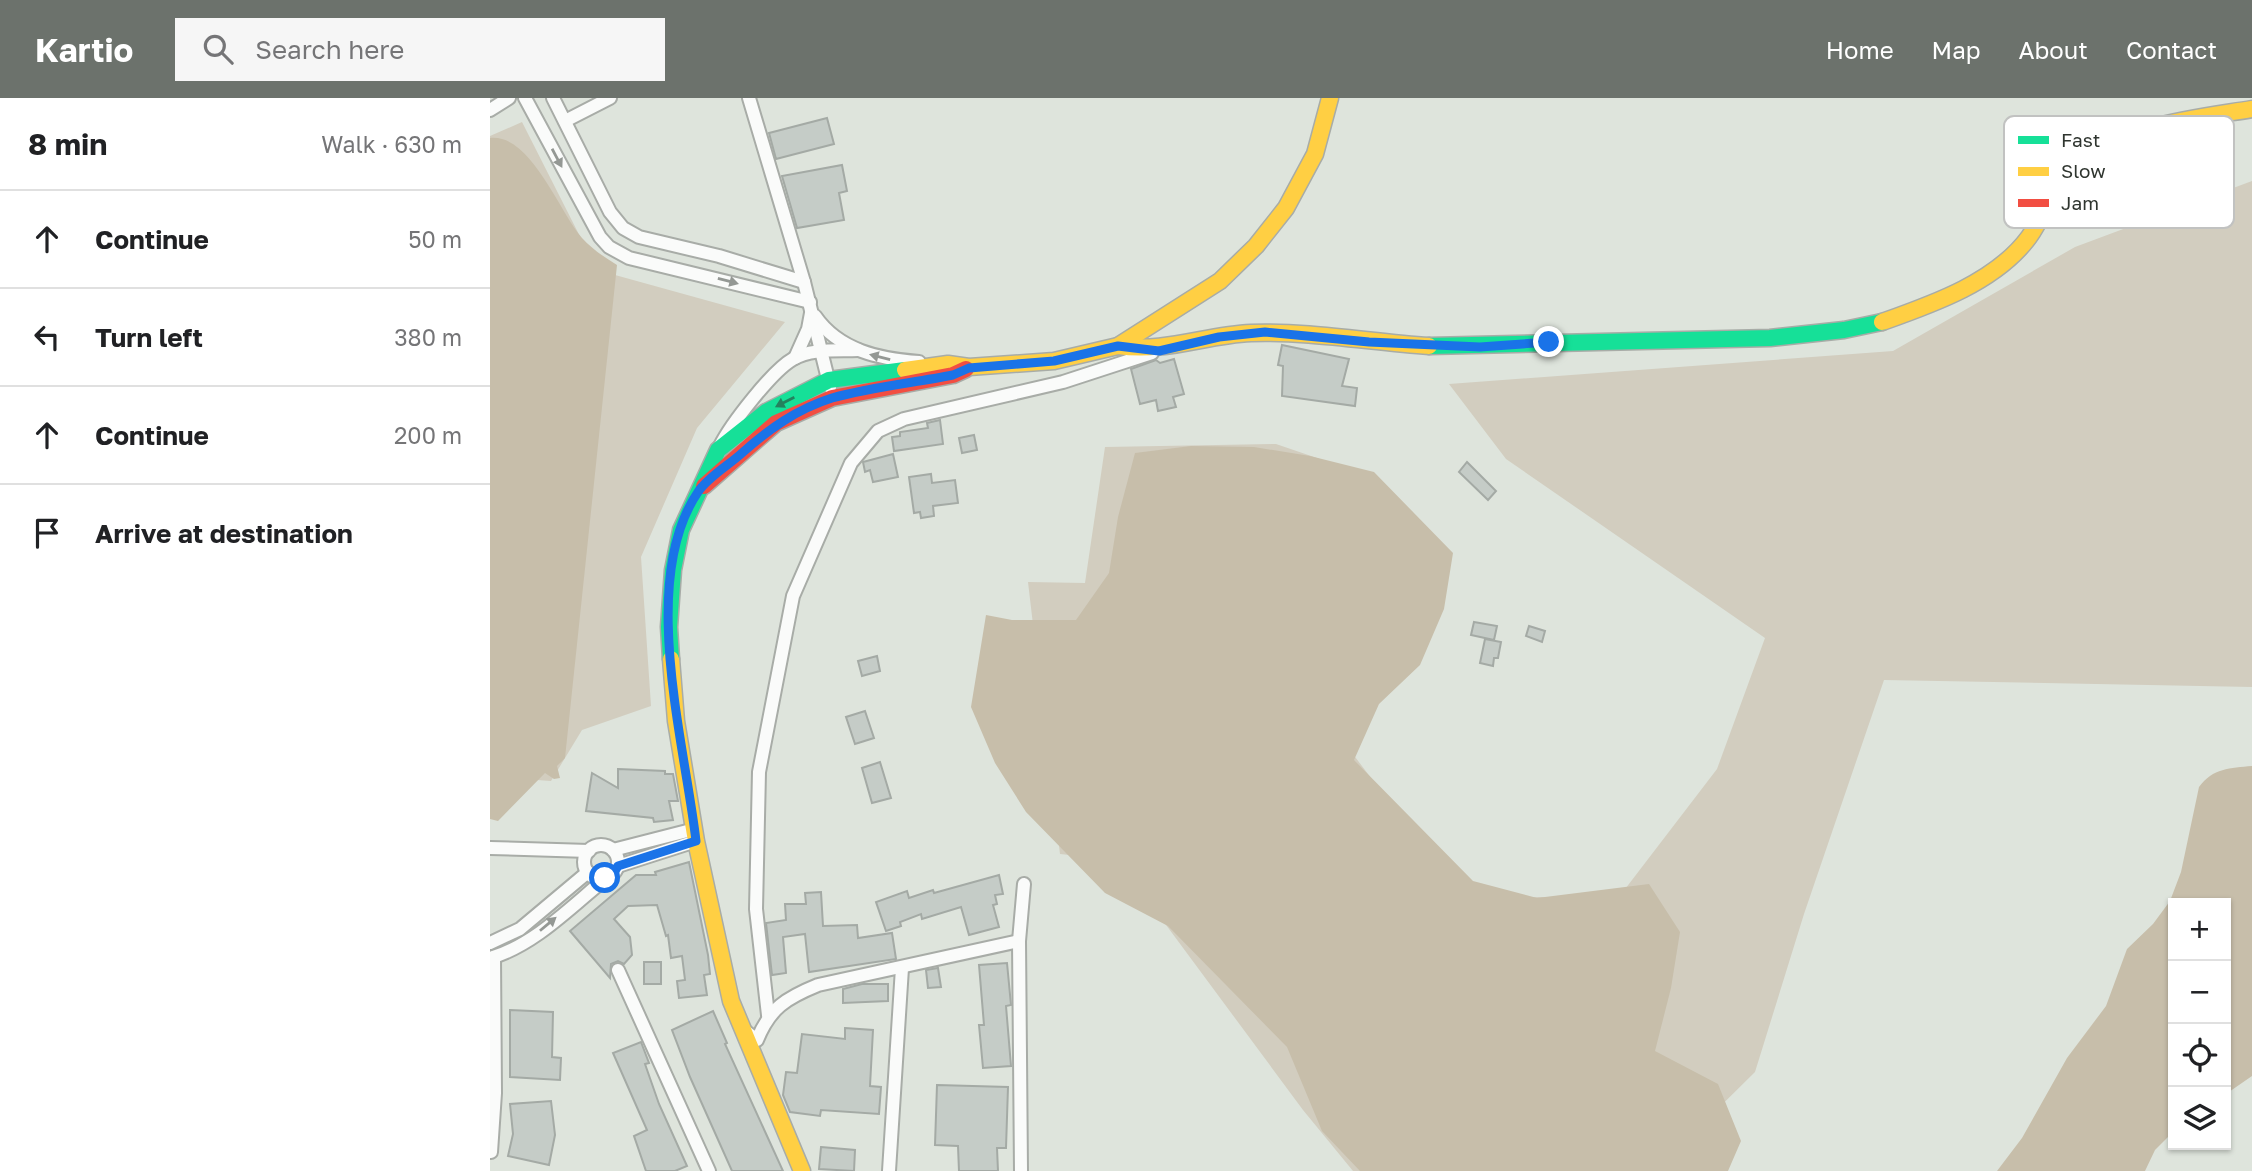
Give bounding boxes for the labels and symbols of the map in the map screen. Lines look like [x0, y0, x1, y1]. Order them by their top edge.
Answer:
legend [2004, 116, 2234, 228]
text: Fast [2061, 128, 2100, 151]
one-way arrow [551, 148, 563, 168]
text: Slow [2061, 159, 2106, 182]
text: Jam [2061, 191, 2099, 214]
one-way arrow [718, 276, 739, 286]
route end [1533, 326, 1564, 357]
one-way arrow [869, 351, 891, 362]
one-way arrow [775, 397, 795, 408]
route start [589, 862, 620, 893]
one-way arrow [540, 917, 557, 932]

